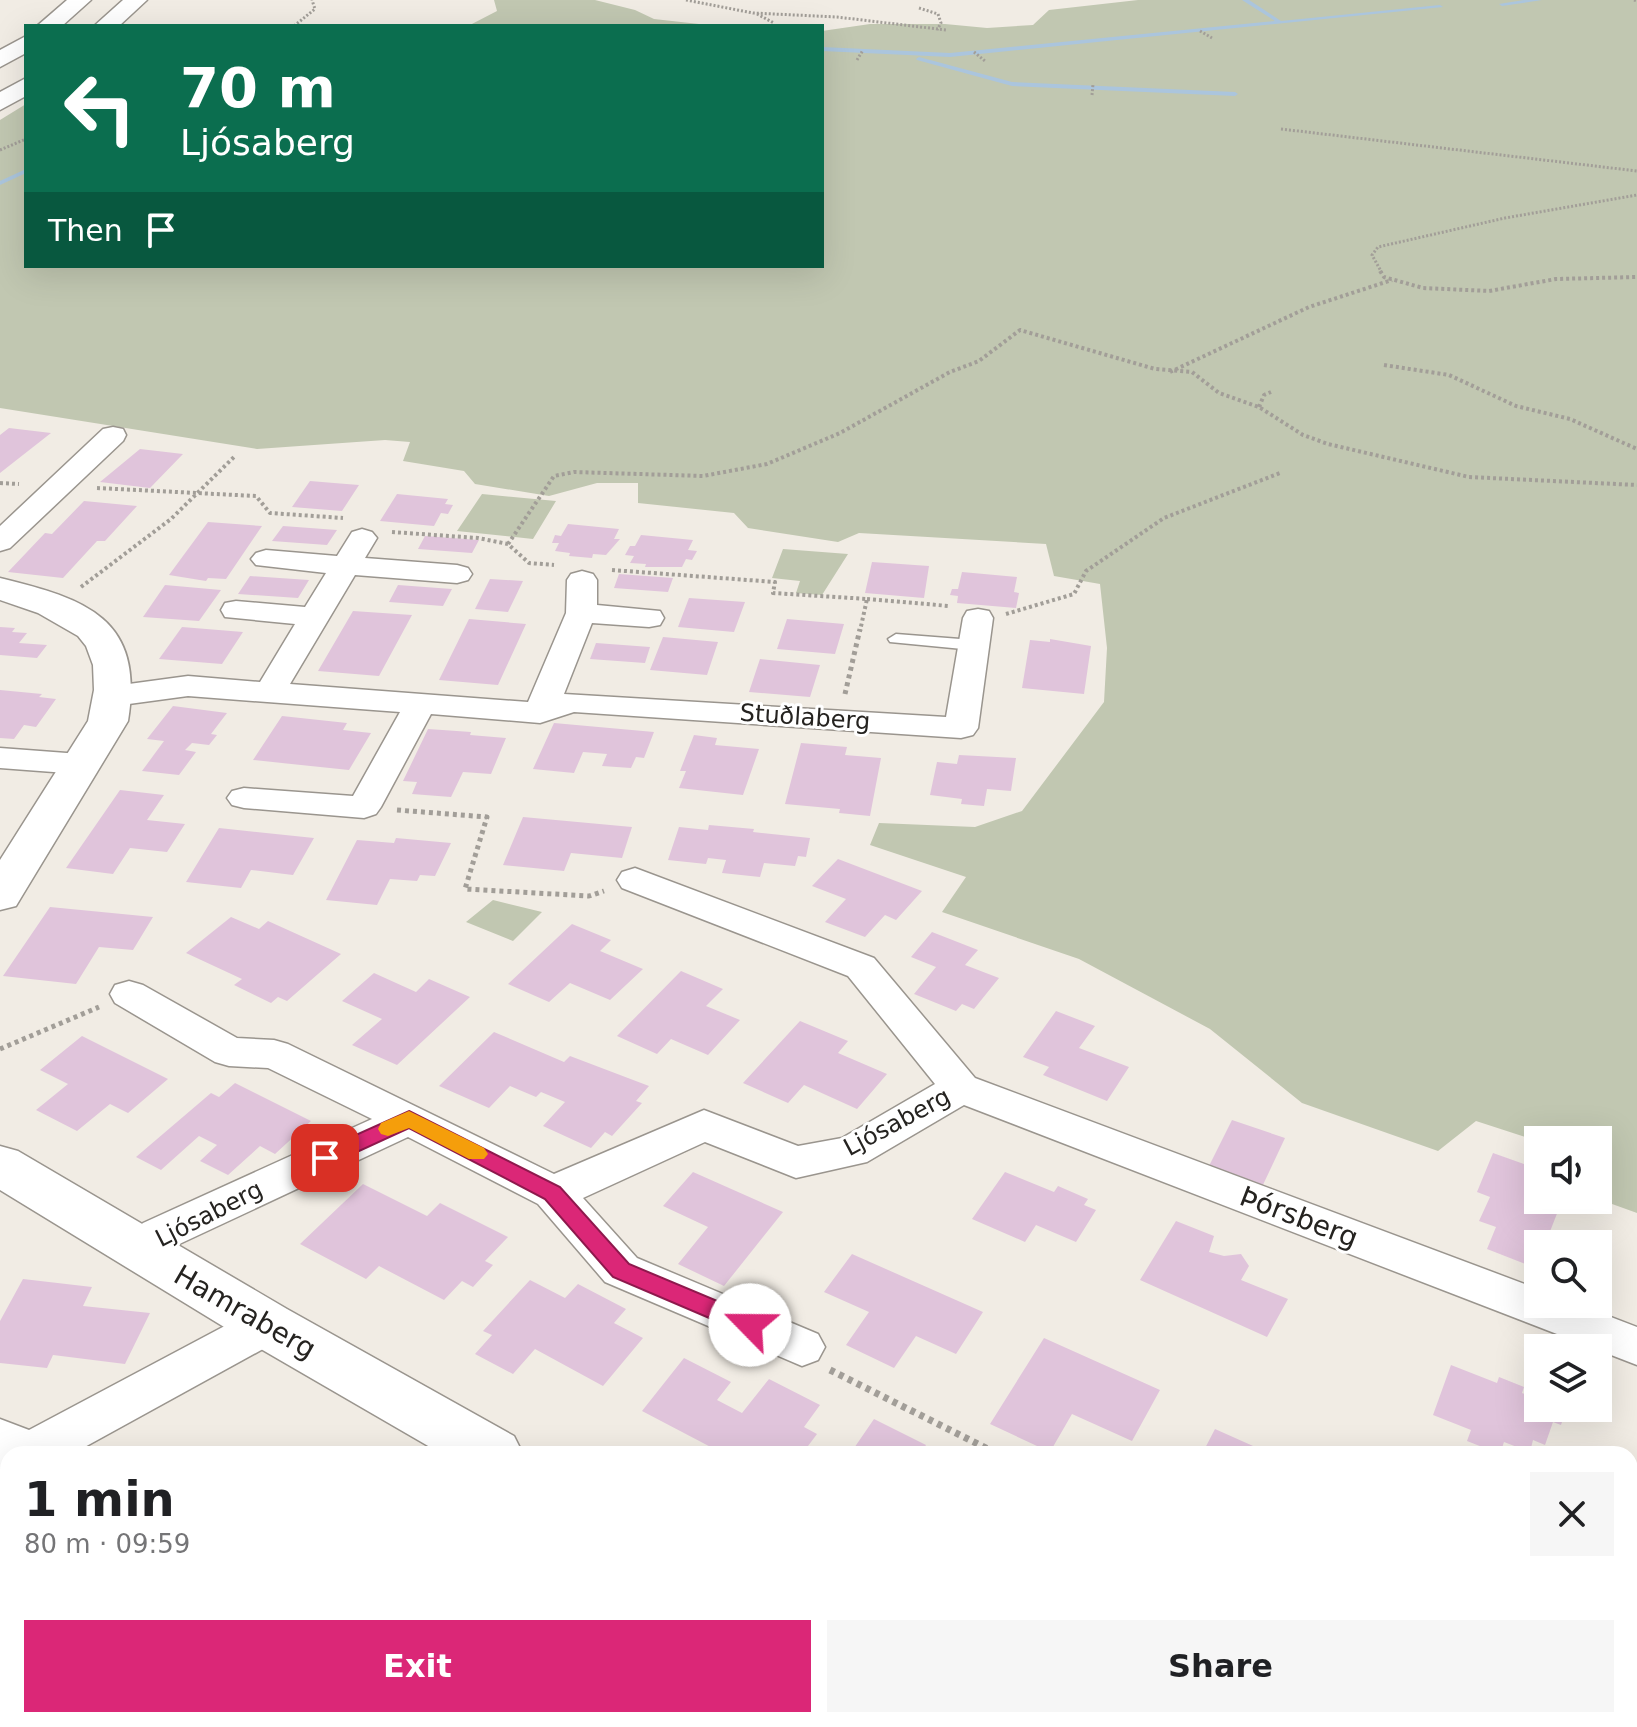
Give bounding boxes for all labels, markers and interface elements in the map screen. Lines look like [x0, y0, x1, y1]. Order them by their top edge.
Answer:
text: 70 m [180, 55, 336, 120]
icon: left [48, 56, 152, 160]
text: Ljósaberg [180, 122, 355, 163]
icon: arrive [139, 208, 183, 252]
text: Then [48, 213, 123, 248]
street label: Stuðlaberg [739, 698, 871, 736]
street label: Ljósaberg [839, 1082, 955, 1162]
pin [291, 1124, 359, 1192]
map controls [1524, 1126, 1612, 1422]
button: sound [1524, 1126, 1612, 1214]
icon: arrive [303, 1136, 347, 1180]
street label: Ljósaberg [151, 1175, 267, 1253]
street label: Þórsberg [1235, 1179, 1363, 1255]
button: search [1524, 1230, 1612, 1318]
street label: Hamraberg [168, 1258, 322, 1366]
position arrow [708, 1283, 792, 1367]
button: layers [1524, 1334, 1612, 1422]
text: 1 min [24, 1471, 175, 1527]
button: close [1530, 1472, 1614, 1556]
text: 80 m · 09:59 [24, 1529, 190, 1559]
button: Exit [24, 1620, 811, 1712]
button: Share [827, 1620, 1614, 1712]

